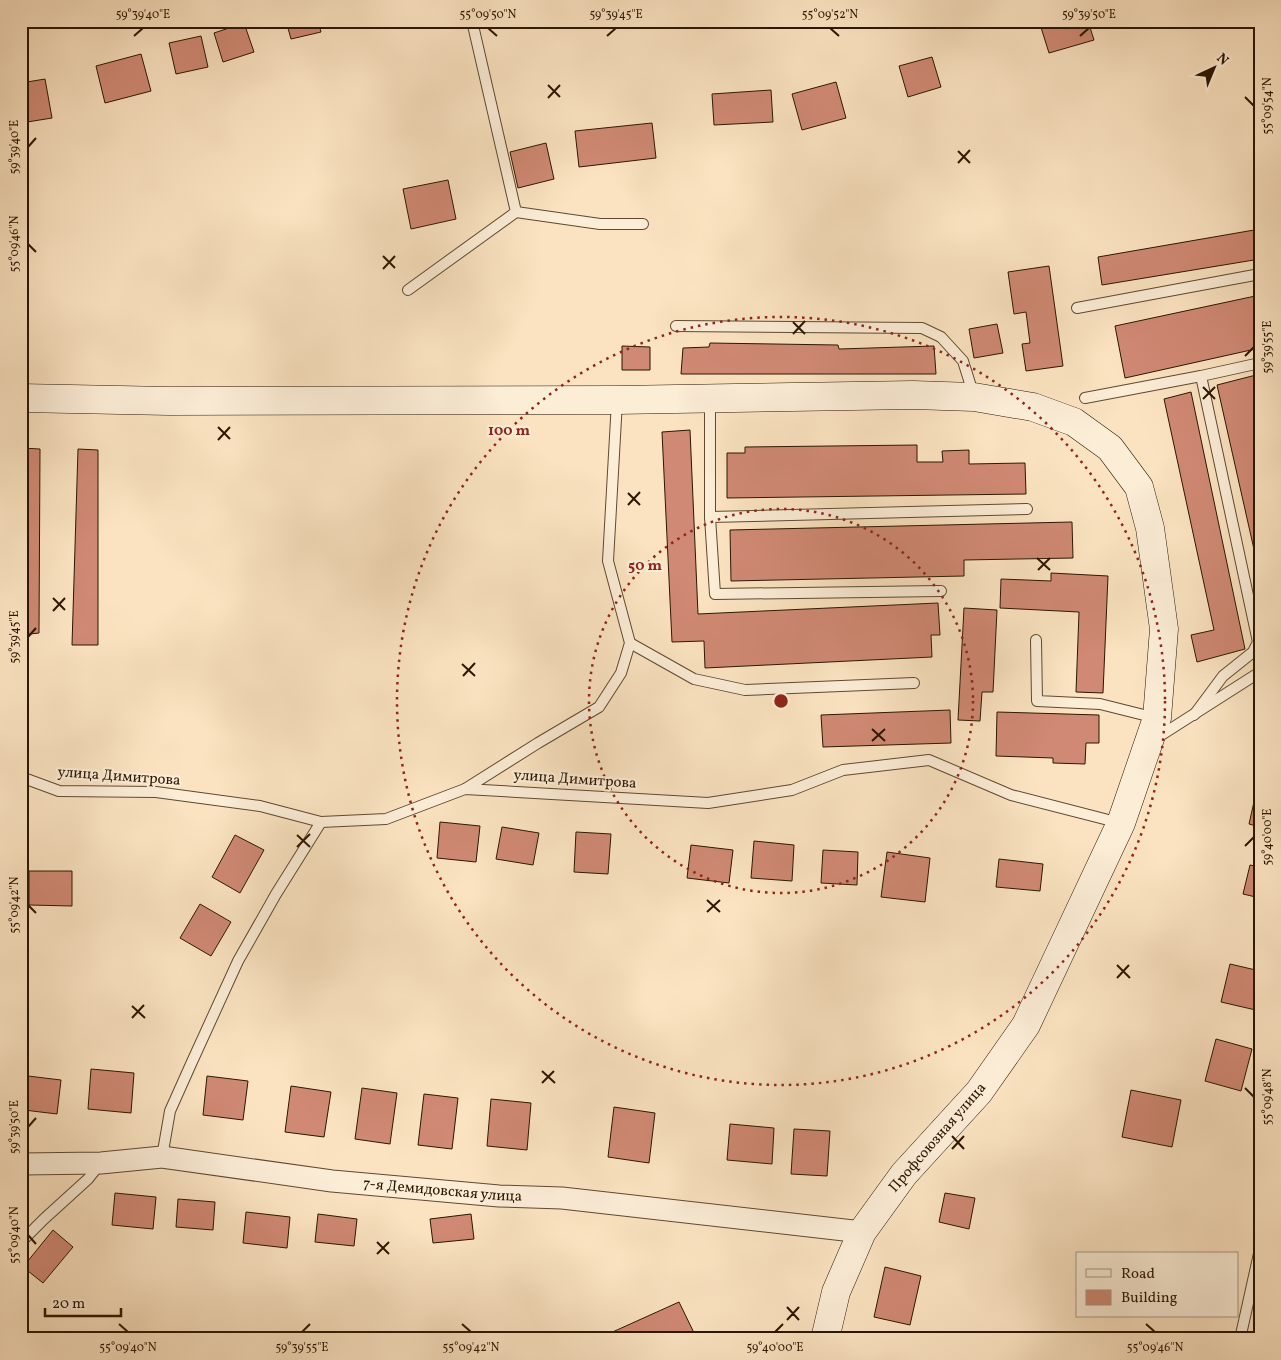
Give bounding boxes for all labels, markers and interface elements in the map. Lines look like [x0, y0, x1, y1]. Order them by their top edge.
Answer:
text: 59°39'40"E [116, 7, 170, 23]
text: 55°09'50"N [459, 7, 517, 23]
text: 59°39'45"E [589, 7, 643, 23]
text: 55°09'52"N [802, 7, 858, 23]
text: 59°39'50"E [1062, 7, 1116, 23]
north arrow [1188, 42, 1238, 92]
text: N [1212, 49, 1232, 70]
text: 55°09'54"N [1260, 77, 1276, 135]
text: 59°39'40"E [7, 120, 23, 174]
text: 55°09'46"N [7, 216, 23, 272]
text: 59°39'55"E [1260, 320, 1276, 374]
text: 100 m [488, 421, 531, 442]
text: 50 m [628, 556, 662, 577]
text: 59°39'45"E [7, 610, 23, 664]
centre of rings [772, 692, 790, 710]
street label: улица Димитрова [57, 762, 181, 792]
street label: улица Димитрова [513, 765, 637, 795]
text: 59°40'00"E [1260, 809, 1276, 865]
text: 55°09'42"N [7, 876, 23, 933]
text: 55°09'48"N [1260, 1069, 1276, 1125]
street label: Профсоюзная улица [884, 1078, 992, 1198]
text: 59°39'50"E [7, 1100, 23, 1154]
street label: 7-я Демидовская улица [362, 1173, 523, 1207]
text: 55°09'40"N [7, 1206, 23, 1264]
legend [1076, 1252, 1238, 1318]
text: Road [1121, 1264, 1155, 1285]
scale bar [45, 1285, 121, 1317]
text: Building [1121, 1288, 1178, 1309]
text: 20 m [52, 1294, 85, 1315]
text: 55°09'40"N [99, 1340, 157, 1356]
text: 59°39'55"E [275, 1340, 329, 1356]
text: 55°09'42"N [443, 1340, 500, 1356]
text: 59°40'00"E [747, 1340, 803, 1356]
text: 55°09'46"N [1127, 1340, 1183, 1356]

